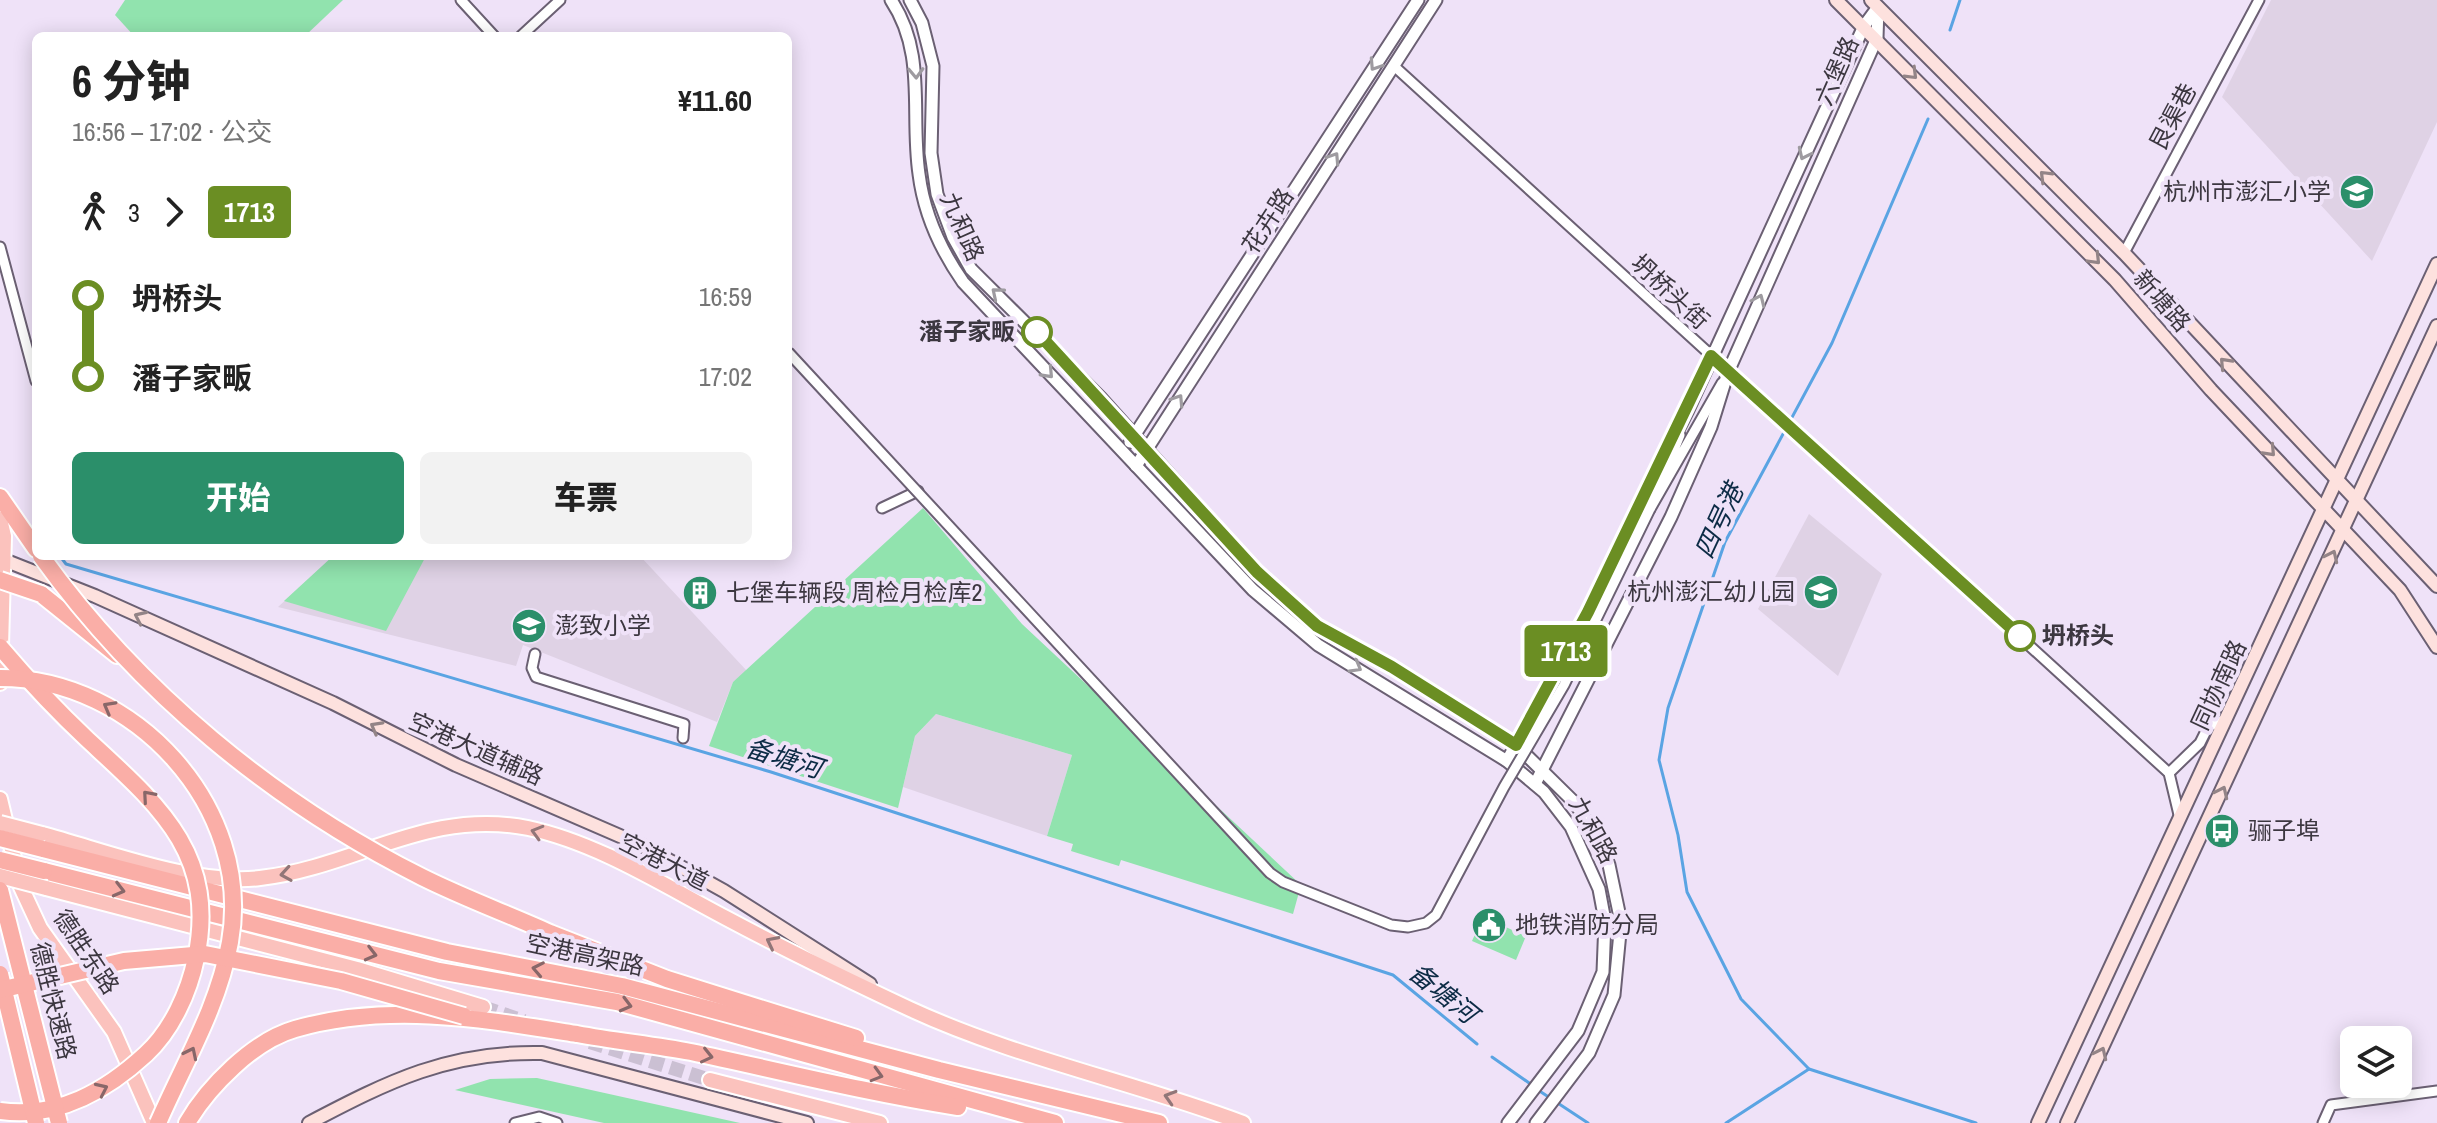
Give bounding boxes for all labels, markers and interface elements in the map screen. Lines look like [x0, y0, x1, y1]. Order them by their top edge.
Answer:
street label: 六堡路 [1807, 31, 1865, 110]
text: 6 分钟 [72, 51, 190, 111]
one-way arrow [1370, 57, 1385, 71]
one-way arrow [1903, 65, 1917, 79]
one-way arrow [907, 67, 924, 80]
street label: 艮渠巷 [2141, 77, 2203, 156]
text: ¥11.60 [678, 80, 752, 120]
text: 16:56 – 17:02 · 公交 [72, 114, 272, 149]
one-way arrow [1798, 146, 1814, 160]
one-way arrow [1325, 153, 1340, 167]
one-way arrow [2040, 170, 2054, 185]
school or university icon: 杭州市澎汇小学 [2338, 173, 2376, 211]
place label: 杭州市澎汇小学 [2163, 175, 2331, 207]
street label: 花卉路 [1234, 182, 1300, 259]
street label: 九和路 [934, 187, 992, 266]
icon: walk [72, 190, 116, 234]
icon: forward [152, 190, 196, 234]
text: 1713 [224, 193, 275, 231]
text: 3 [128, 195, 140, 230]
street label: 坍桥头街 [1625, 247, 1717, 336]
one-way arrow [2085, 250, 2100, 264]
street label: 新塘路 [2127, 263, 2198, 338]
text: 坍桥头 [132, 278, 222, 318]
text: 16:59 [699, 279, 752, 314]
one-way arrow [992, 288, 1007, 303]
one-way arrow [1749, 294, 1765, 309]
place label: 潘子家畈 [919, 315, 1015, 347]
marker: 潘子家畈 [1022, 317, 1052, 347]
text: 潘子家畈 [132, 358, 252, 398]
one-way arrow [2220, 358, 2235, 372]
text: 17:02 [699, 359, 752, 394]
one-way arrow [1039, 363, 1053, 378]
one-way arrow [1169, 395, 1184, 409]
one-way arrow [2261, 442, 2276, 456]
button: 开始 [72, 452, 404, 544]
button: 车票 [420, 452, 752, 544]
water label: 四号港 [1686, 474, 1753, 564]
one-way arrow [2322, 550, 2338, 564]
school or university icon: 杭州澎汇幼儿园 [1802, 573, 1840, 611]
building icon: 七堡车辆段 周检月检库2 [681, 574, 719, 612]
place label: 杭州澎汇幼儿园 [1627, 575, 1795, 607]
place label: 七堡车辆段 周检月检库2 [726, 576, 982, 608]
school or university icon: 澎致小学 [510, 607, 548, 645]
place label: 澎致小学 [555, 609, 651, 641]
one-way arrow [134, 611, 148, 627]
place label: 坍桥头 [2042, 619, 2114, 651]
marker: 坍桥头 [2005, 621, 2035, 651]
line badge: 1713 [1510, 625, 1622, 677]
text: 1713 [1540, 632, 1592, 670]
street label: 同协南路 [2183, 634, 2253, 735]
one-way arrow [1347, 657, 1362, 673]
one-way arrow [103, 701, 117, 716]
street label: 空港大道辅路 [404, 704, 549, 792]
one-way arrow [369, 721, 384, 736]
water label: 备塘河 [742, 729, 831, 787]
one-way arrow [2212, 785, 2228, 800]
street label: 九和路 [1562, 790, 1625, 869]
one-way arrow [144, 791, 158, 806]
bus stop icon: 骊子埠 [2203, 812, 2241, 850]
place label: 骊子埠 [2248, 814, 2320, 846]
one-way arrow [531, 824, 545, 841]
street label: 空港大道 [614, 825, 714, 897]
one-way arrow [279, 865, 293, 882]
one-way arrow [112, 881, 126, 898]
street label: 德胜东路 [47, 903, 127, 1000]
public building icon: 地铁消防分局 [1470, 906, 1508, 944]
place label: 地铁消防分局 [1515, 908, 1659, 940]
street label: 空港高架路 [523, 926, 647, 982]
one-way arrow [766, 936, 781, 952]
street label: 德胜快速路 [24, 939, 84, 1063]
one-way arrow [364, 945, 378, 962]
water label: 备塘河 [1402, 954, 1489, 1034]
one-way arrow [531, 962, 545, 979]
one-way arrow [619, 995, 633, 1012]
map controls [2340, 1026, 2412, 1098]
button: layers [2340, 1026, 2412, 1098]
one-way arrow [181, 1046, 197, 1061]
one-way arrow [2091, 1046, 2107, 1061]
one-way arrow [699, 1047, 713, 1064]
one-way arrow [869, 1066, 883, 1082]
one-way arrow [93, 1083, 108, 1099]
one-way arrow [1164, 1090, 1177, 1106]

